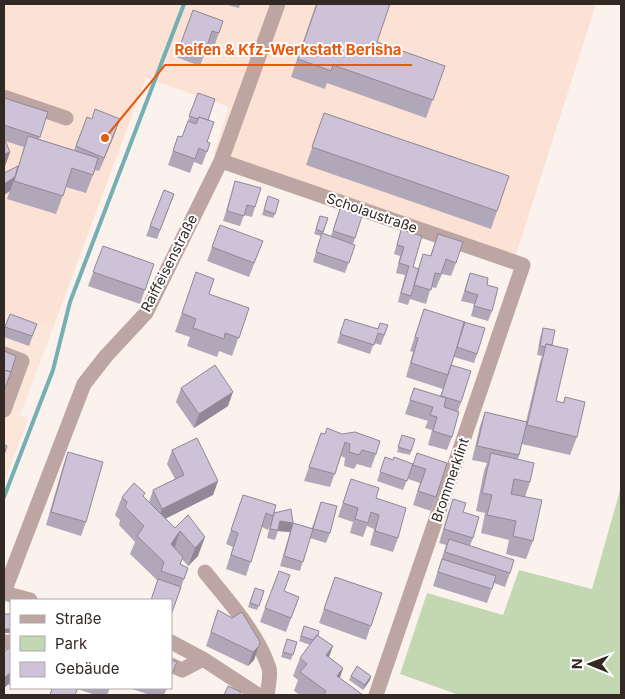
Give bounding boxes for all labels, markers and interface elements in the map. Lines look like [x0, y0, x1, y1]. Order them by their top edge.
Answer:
callout: Reifen & Kfz-Werkstatt Berisha [165, 35, 412, 65]
text: Reifen & Kfz-Werkstatt Berisha [175, 40, 401, 59]
street label: Scholaustraße [324, 189, 420, 236]
street label: Raiffeisenstraße [137, 211, 200, 314]
street label: Brommerklint [427, 435, 472, 524]
legend [10, 599, 172, 689]
text: Straße [55, 609, 102, 628]
text: Park [55, 634, 88, 653]
north arrow [565, 639, 615, 689]
text: N [568, 658, 585, 669]
text: Gebäude [55, 659, 120, 678]

